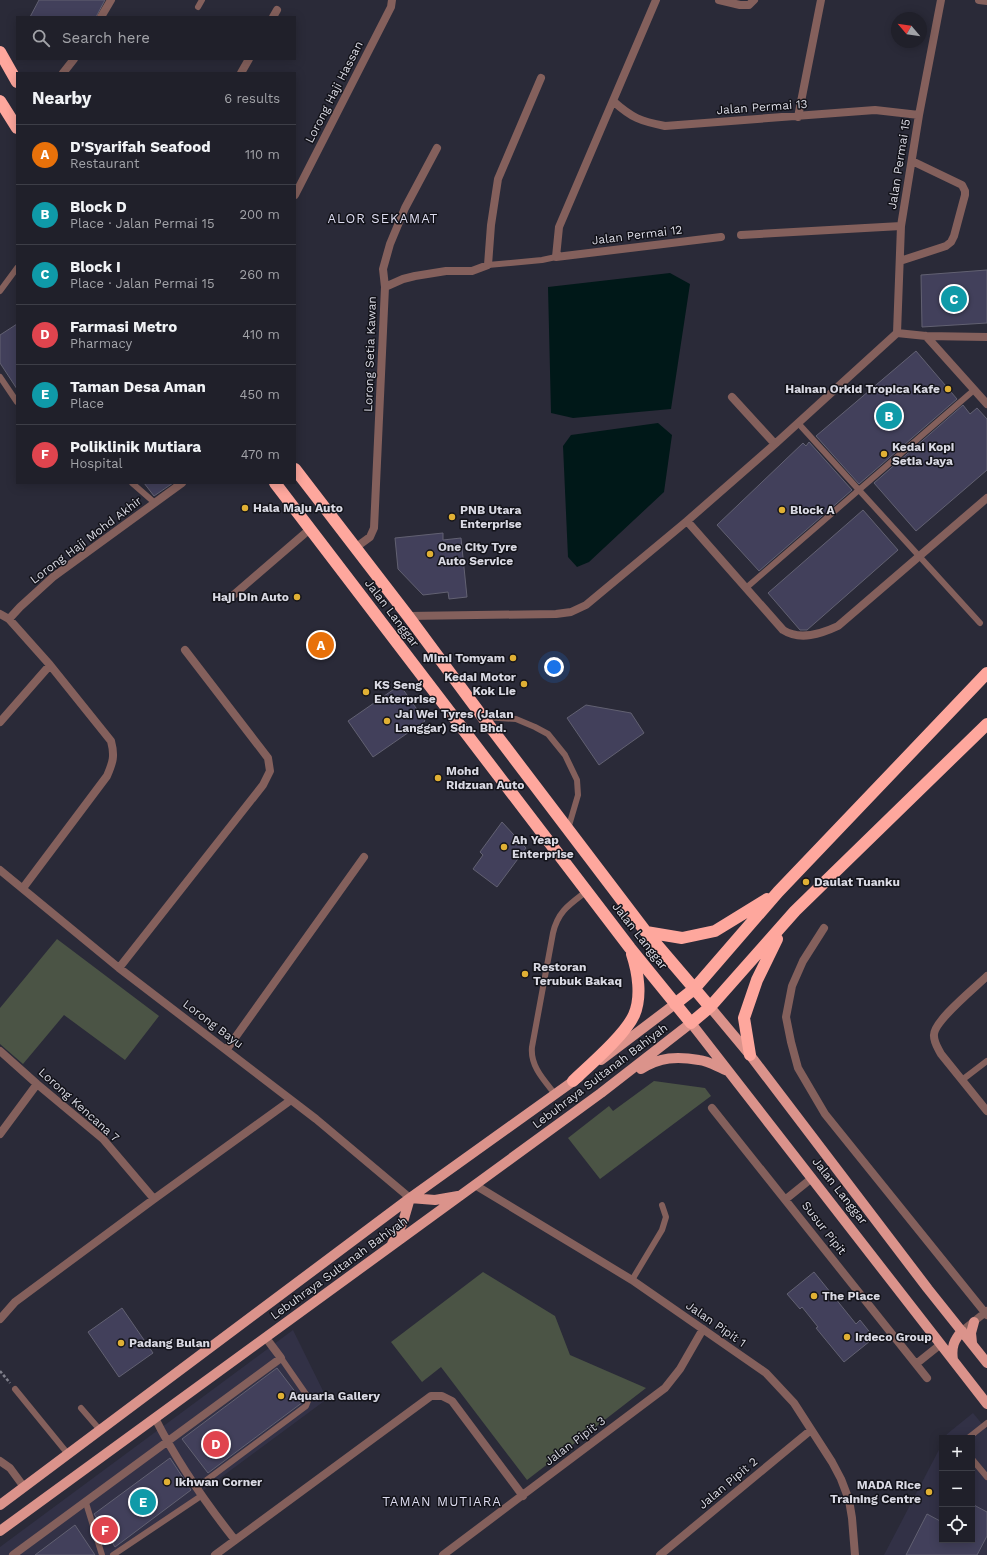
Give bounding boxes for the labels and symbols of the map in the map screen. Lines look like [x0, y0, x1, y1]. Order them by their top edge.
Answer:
north arrow [891, 12, 927, 48]
street label: Lorong Haji Hassan [302, 39, 366, 145]
street label: Jalan Permai 13 [716, 97, 808, 117]
street label: Jalan Permai 15 [885, 118, 913, 210]
district label: ALOR SEKAMAT [328, 211, 438, 226]
street label: Jalan Permai 12 [591, 222, 683, 248]
pin: C [941, 284, 967, 314]
street label: Lorong Setia Kawan [361, 296, 379, 412]
place label: Hainan Orkid Tropica Kafe [785, 382, 940, 396]
marker: Hainan Orkid Tropica Kafe [943, 384, 953, 394]
pin: B [876, 401, 902, 431]
place label: Kedai Kopi Setia Jaya [892, 440, 954, 468]
marker: Kedai Kopi Setia Jaya [879, 449, 889, 459]
street label: Lorong Haji Mohd Akhir [27, 493, 145, 587]
place label: Hala Maju Auto [253, 501, 343, 515]
marker: Hala Maju Auto [240, 503, 250, 513]
place label: PNB Utara Enterprise [460, 503, 522, 531]
place label: Block A [790, 503, 836, 517]
marker: Block A [777, 505, 787, 515]
marker: PNB Utara Enterprise [447, 512, 457, 522]
place label: One City Tyre Auto Service [438, 540, 517, 568]
marker: One City Tyre Auto Service [425, 549, 435, 559]
street label: Jalan Langgar [362, 576, 422, 650]
place label: Haji Din Auto [212, 590, 289, 604]
marker: Haji Din Auto [292, 592, 302, 602]
pin: A [308, 630, 334, 660]
place label: Mimi Tomyam [423, 651, 505, 665]
marker: Mimi Tomyam [508, 653, 518, 663]
your location [544, 657, 564, 677]
place label: Kedai Motor Kok Lie [444, 670, 517, 698]
place label: KS Seng Enterprise [374, 678, 436, 706]
marker: Kedai Motor Kok Lie [519, 679, 529, 689]
marker: KS Seng Enterprise [361, 687, 371, 697]
place label: Jai Wei Tyres (Jalan Langgar) Sdn. Bhd. [395, 707, 514, 735]
marker: Jai Wei Tyres (Jalan Langgar) Sdn. Bhd. [382, 716, 392, 726]
place label: Mohd Ridzuan Auto [446, 764, 524, 792]
marker: Mohd Ridzuan Auto [433, 773, 443, 783]
place label: Ah Yeap Enterprise [512, 833, 574, 861]
marker: Ah Yeap Enterprise [499, 842, 509, 852]
place label: Daulat Tuanku [814, 875, 900, 889]
marker: Daulat Tuanku [801, 877, 811, 887]
street label: Jalan Langgar [609, 900, 671, 972]
place label: Restoran Terubuk Bakaq [533, 960, 622, 988]
marker: Restoran Terubuk Bakaq [520, 969, 530, 979]
street label: Lorong Bayu [180, 997, 246, 1051]
street label: Lebuhraya Sultanah Bahiyah [530, 1021, 670, 1131]
street label: Lorong Kencana 7 [36, 1065, 122, 1145]
street label: Jalan Langgar [809, 1155, 871, 1227]
street label: Susur Pipit [799, 1199, 849, 1257]
street label: Lebuhraya Sultanah Bahiyah [268, 1214, 410, 1322]
place label: The Place [822, 1289, 880, 1303]
marker: The Place [809, 1291, 819, 1301]
street label: Jalan Pipit 1 [683, 1298, 749, 1350]
place label: Irdeco Group [855, 1330, 932, 1344]
marker: Irdeco Group [842, 1332, 852, 1342]
place label: Padang Bulan [129, 1336, 210, 1350]
marker: Padang Bulan [116, 1338, 126, 1348]
place label: Aquaria Gallery [289, 1389, 380, 1403]
marker: Aquaria Gallery [276, 1391, 286, 1401]
street label: Jalan Pipit 3 [542, 1414, 608, 1468]
pin: D [203, 1429, 229, 1459]
street label: Jalan Pipit 2 [696, 1454, 760, 1512]
place label: Ikhwan Corner [175, 1475, 263, 1489]
marker: Ikhwan Corner [162, 1477, 172, 1487]
place label: MADA Rice Training Centre [830, 1478, 921, 1506]
pin: E [130, 1487, 156, 1517]
marker: MADA Rice Training Centre [924, 1487, 934, 1497]
district label: TAMAN MUTIARA [382, 1494, 502, 1509]
pin: F [92, 1515, 118, 1545]

